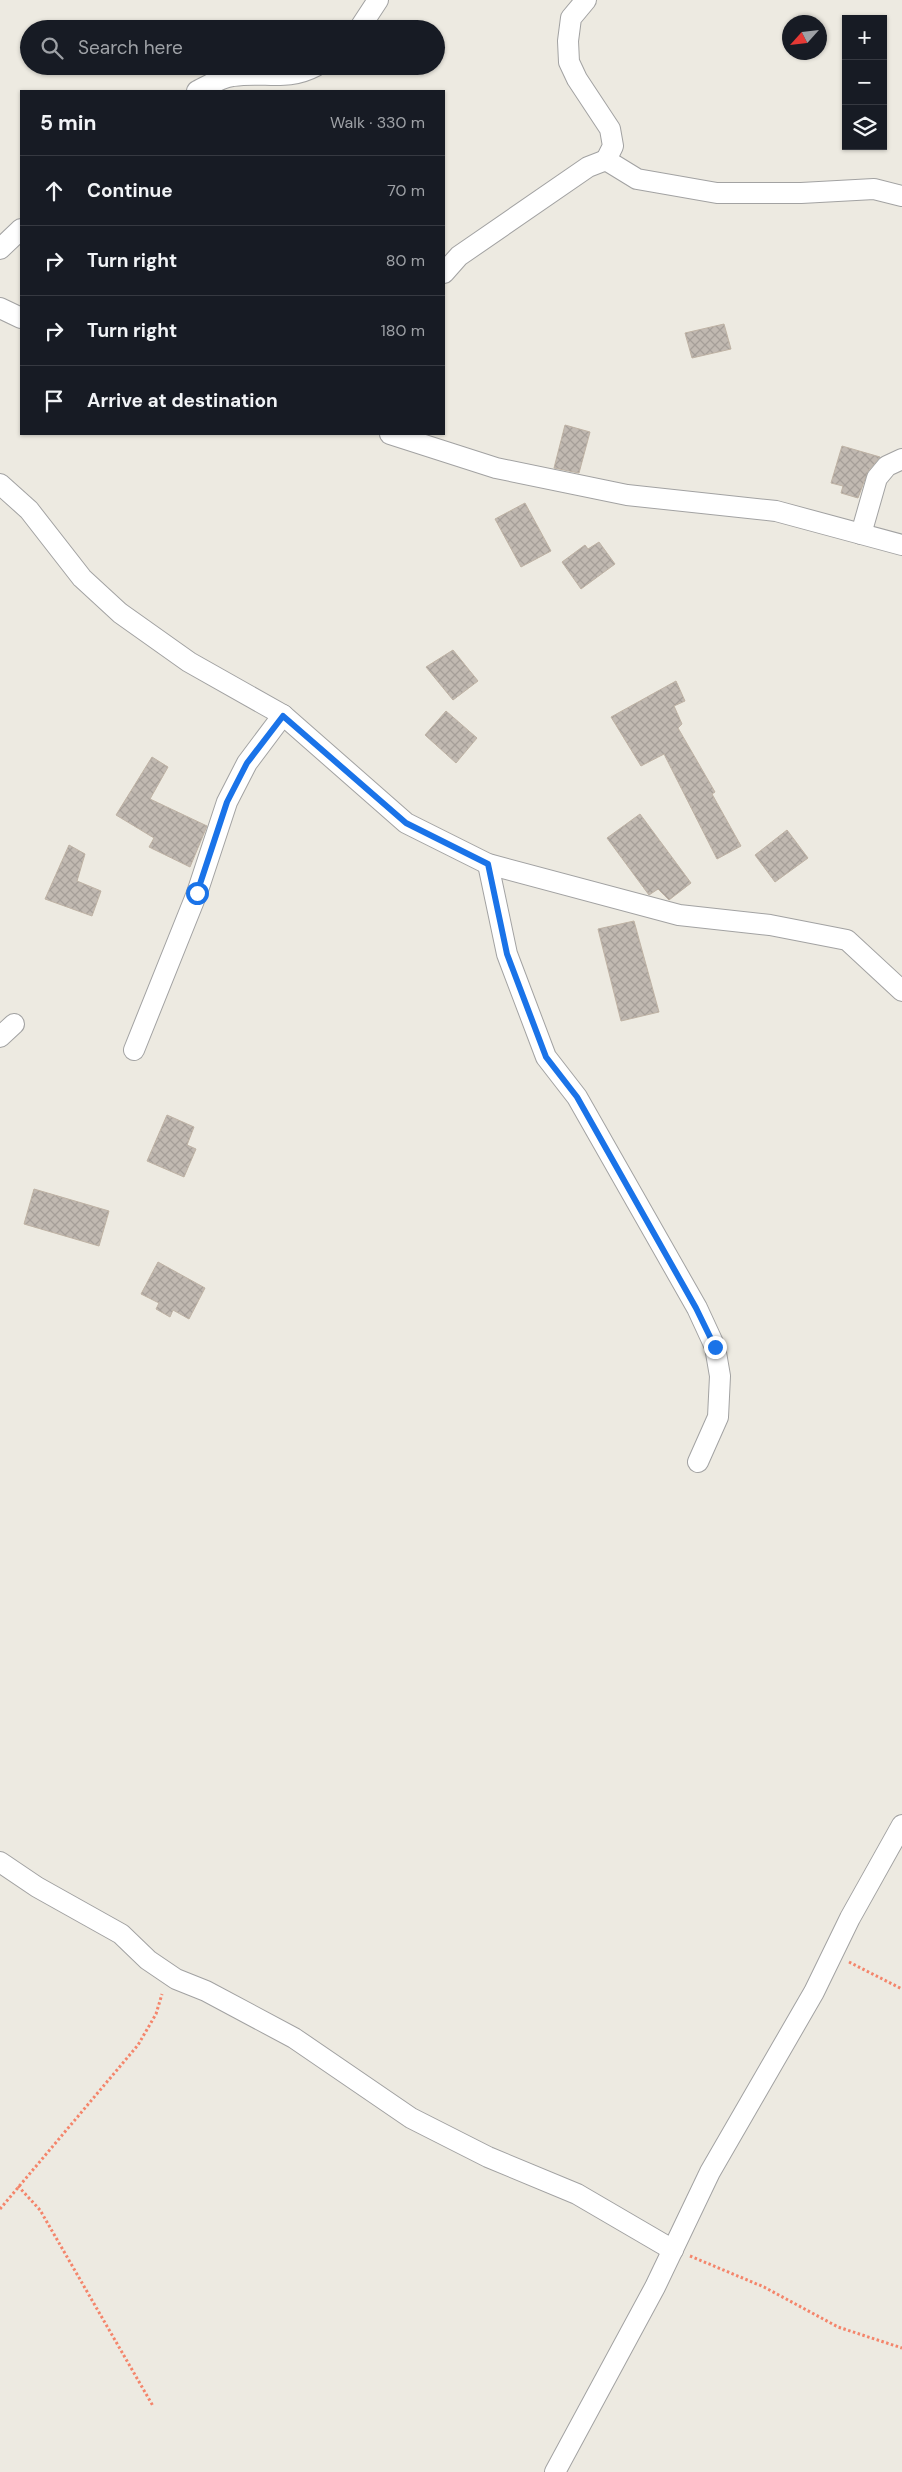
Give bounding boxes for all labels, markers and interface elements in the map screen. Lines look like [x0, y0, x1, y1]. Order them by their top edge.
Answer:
north arrow [782, 15, 827, 60]
map controls [842, 15, 887, 150]
button: + [842, 15, 887, 60]
search box [20, 20, 445, 75]
icon: search [38, 34, 66, 62]
text: Search here [78, 35, 183, 60]
button: − [842, 60, 887, 105]
button: layers [842, 105, 887, 150]
text: 5 min [40, 109, 96, 137]
text: Walk · 330 m [330, 112, 425, 133]
icon: ahead [40, 177, 68, 205]
text: Continue [87, 178, 173, 203]
text: 70 m [387, 180, 425, 201]
icon: right [40, 247, 68, 275]
text: Turn right [87, 248, 177, 273]
text: 80 m [386, 250, 425, 271]
icon: right [40, 317, 68, 345]
text: Turn right [87, 318, 177, 343]
text: 180 m [381, 320, 425, 341]
icon: arrive [40, 387, 68, 415]
text: Arrive at destination [87, 388, 278, 413]
route start [186, 882, 209, 905]
route end [704, 1336, 727, 1359]

